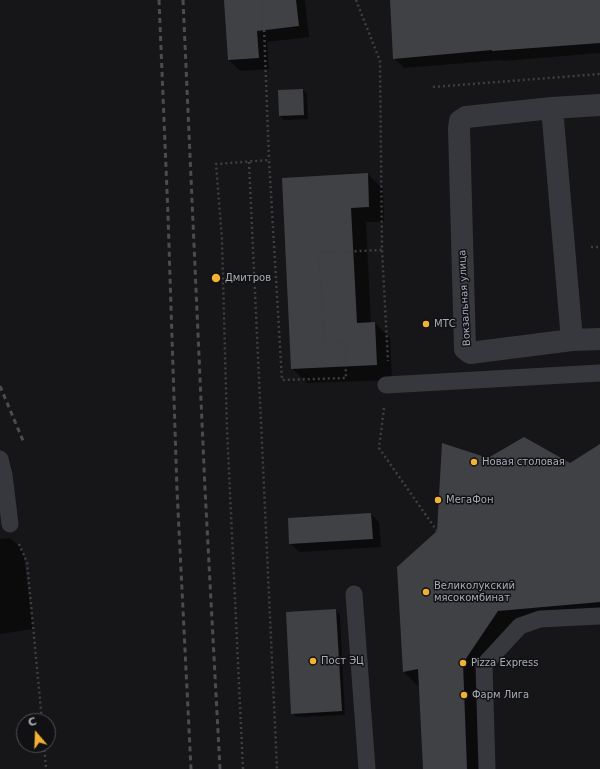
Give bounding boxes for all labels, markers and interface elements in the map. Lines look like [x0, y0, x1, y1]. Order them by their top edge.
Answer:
street label: Вокзальная улица [456, 250, 474, 346]
marker: Дмитров [210, 272, 222, 284]
place label: Дмитров [225, 272, 271, 284]
place label: МТС [434, 318, 456, 330]
marker: МТС [421, 319, 431, 329]
place label: Новая столовая [482, 456, 565, 468]
marker: Новая столовая [469, 457, 479, 467]
place label: МегаФон [446, 494, 493, 506]
marker: МегаФон [433, 495, 443, 505]
place label: Великолукский мясокомбинат [434, 580, 515, 604]
marker: Великолукский мясокомбинат [421, 587, 431, 597]
place label: Пост ЭЦ [321, 655, 364, 667]
marker: Пост ЭЦ [308, 656, 318, 666]
place label: Pizza Express [471, 657, 538, 669]
marker: Pizza Express [458, 658, 468, 668]
place label: Фарм Лига [472, 689, 529, 701]
marker: Фарм Лига [459, 690, 469, 700]
north arrow [16, 713, 56, 753]
text: С [26, 715, 38, 730]

